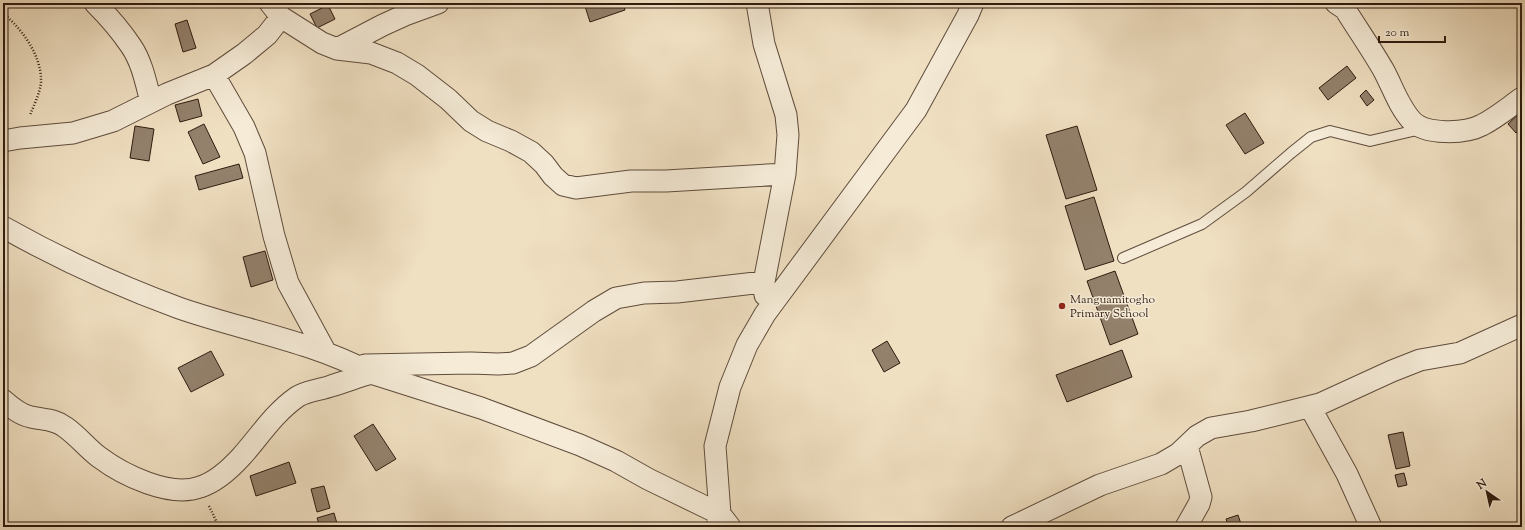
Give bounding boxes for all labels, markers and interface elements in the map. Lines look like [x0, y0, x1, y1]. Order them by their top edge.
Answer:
scale bar [1379, 18, 1445, 44]
text: 20 m [1385, 24, 1410, 42]
place label: Manguamitogho Primary School [1070, 291, 1156, 323]
marker: Manguamitogho Primary School [1057, 301, 1067, 311]
north arrow [1467, 472, 1507, 512]
text: N [1473, 475, 1490, 494]

